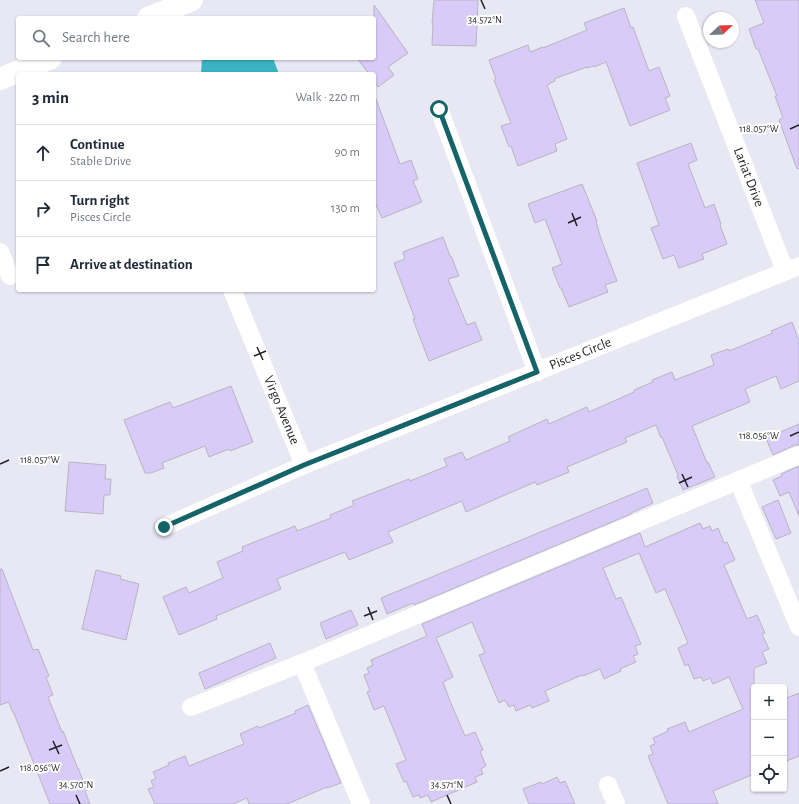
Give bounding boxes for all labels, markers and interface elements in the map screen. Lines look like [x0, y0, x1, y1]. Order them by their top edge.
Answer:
north arrow [703, 12, 739, 48]
text: 34.572°N [468, 15, 502, 25]
search box [16, 16, 376, 60]
icon: search [30, 27, 52, 49]
text: Search here [62, 30, 130, 45]
text: 3 min [32, 89, 69, 106]
text: Walk · 220 m [295, 91, 360, 104]
route start [430, 100, 448, 118]
text: 118.057°W [739, 124, 779, 134]
text: Continue [70, 137, 125, 152]
icon: ahead [32, 142, 54, 164]
text: 90 m [334, 146, 360, 159]
street label: Lariat Drive [731, 146, 766, 209]
text: Stable Drive [70, 155, 131, 168]
text: Turn right [70, 193, 129, 208]
icon: right [32, 198, 54, 220]
text: 130 m [331, 202, 360, 215]
text: Pisces Circle [70, 211, 131, 224]
icon: arrive [32, 254, 54, 276]
text: Arrive at destination [70, 257, 193, 272]
street label: Pisces Circle [547, 335, 613, 373]
street label: Virgo Avenue [261, 374, 302, 447]
text: 118.056°W [739, 431, 779, 441]
text: 118.057°W [20, 455, 60, 465]
route end [155, 518, 173, 536]
map controls [751, 684, 787, 792]
button: + [751, 684, 787, 720]
button: − [751, 720, 787, 756]
button: locate [751, 756, 787, 792]
text: 118.056°W [20, 763, 60, 773]
text: 34.570°N [59, 780, 93, 790]
text: 34.571°N [431, 780, 463, 790]

